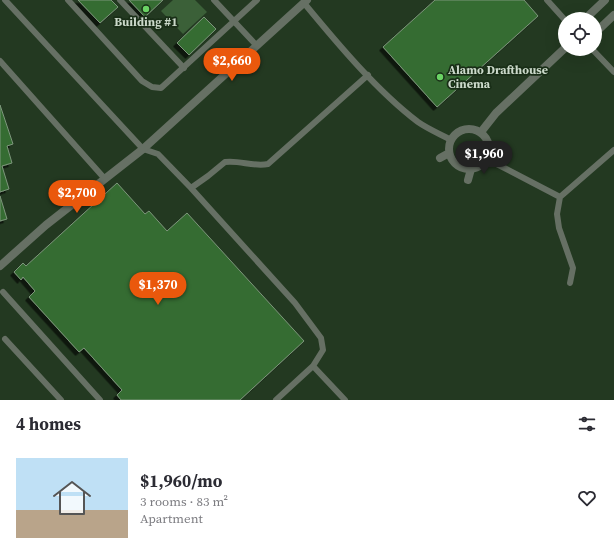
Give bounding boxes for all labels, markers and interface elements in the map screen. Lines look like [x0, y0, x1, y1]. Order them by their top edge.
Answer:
marker: Building #1 [141, 4, 151, 14]
map controls [558, 12, 602, 56]
button: locate [558, 12, 602, 56]
place label: Building #1 [114, 14, 178, 30]
pin: $2,660 [199, 48, 265, 82]
text: $2,660 [212, 52, 252, 69]
place label: Alamo Drafthouse Cinema [448, 62, 548, 92]
marker: Alamo Drafthouse Cinema [435, 72, 445, 82]
pin: $1,960 [451, 141, 517, 175]
text: $1,960 [464, 145, 504, 162]
pin: $2,700 [44, 180, 110, 214]
text: $2,700 [57, 184, 97, 201]
pin: $1,370 [125, 272, 191, 306]
text: $1,370 [138, 276, 178, 293]
text: 4 homes [16, 412, 81, 436]
icon: filters [576, 413, 598, 435]
text: $1,960/mo [140, 469, 222, 493]
icon: home [48, 474, 96, 522]
icon: heart [576, 487, 598, 509]
text: 3 rooms · 83 m² [140, 493, 228, 510]
text: Apartment [140, 510, 203, 527]

